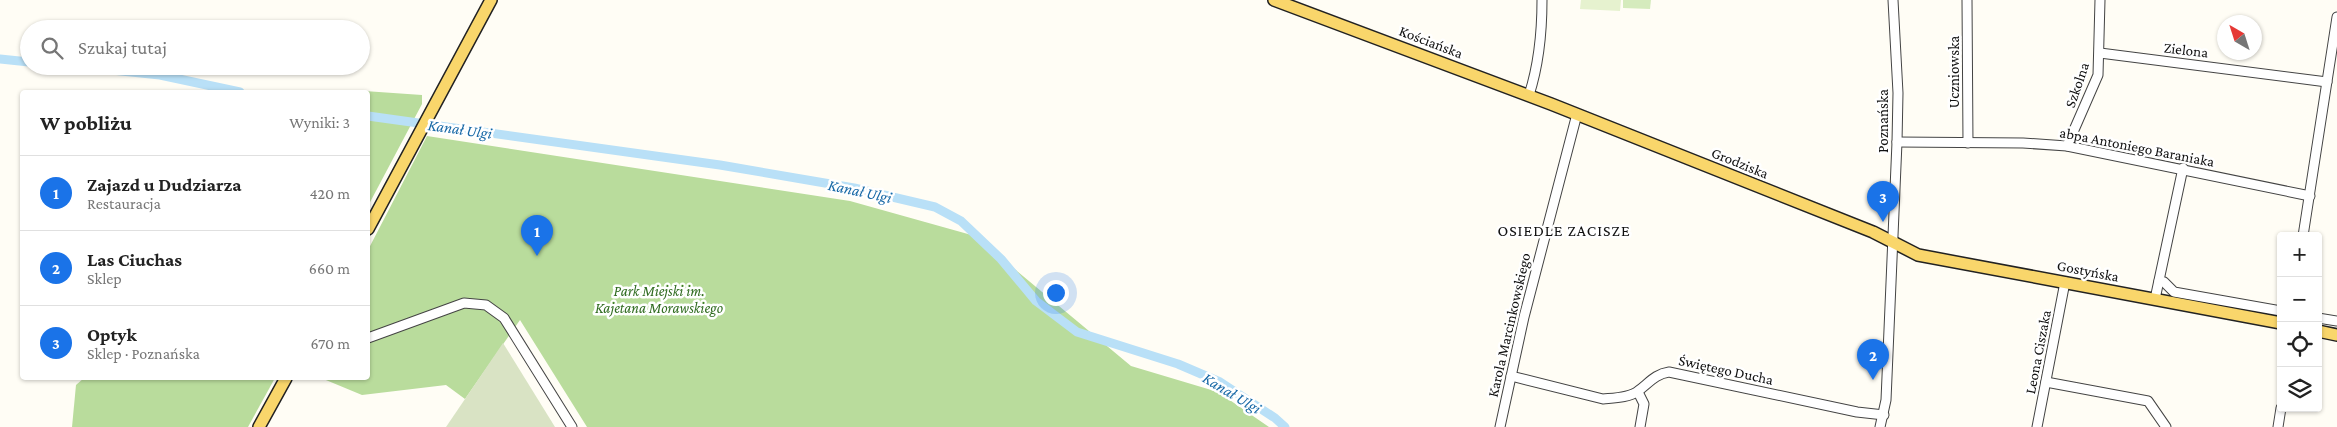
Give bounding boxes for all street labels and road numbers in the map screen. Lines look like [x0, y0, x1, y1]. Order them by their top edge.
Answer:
street label: Kościańska [1397, 23, 1465, 61]
street label: Uczniowska [1946, 36, 1962, 108]
street label: Zielona [2163, 39, 2209, 61]
street label: Szkolna [2062, 60, 2092, 110]
street label: Poznańska [1875, 89, 1891, 153]
street label: abpa Antoniego Baraniaka [2058, 124, 2216, 171]
street label: Grodziska [1709, 144, 1771, 182]
street label: Karola Marcinkowskiego [1485, 251, 1534, 399]
street label: Gostyńska [2056, 257, 2120, 286]
street label: Leona Ciszaka [2022, 309, 2054, 395]
street label: Świętego Ducha [1677, 352, 1775, 389]

